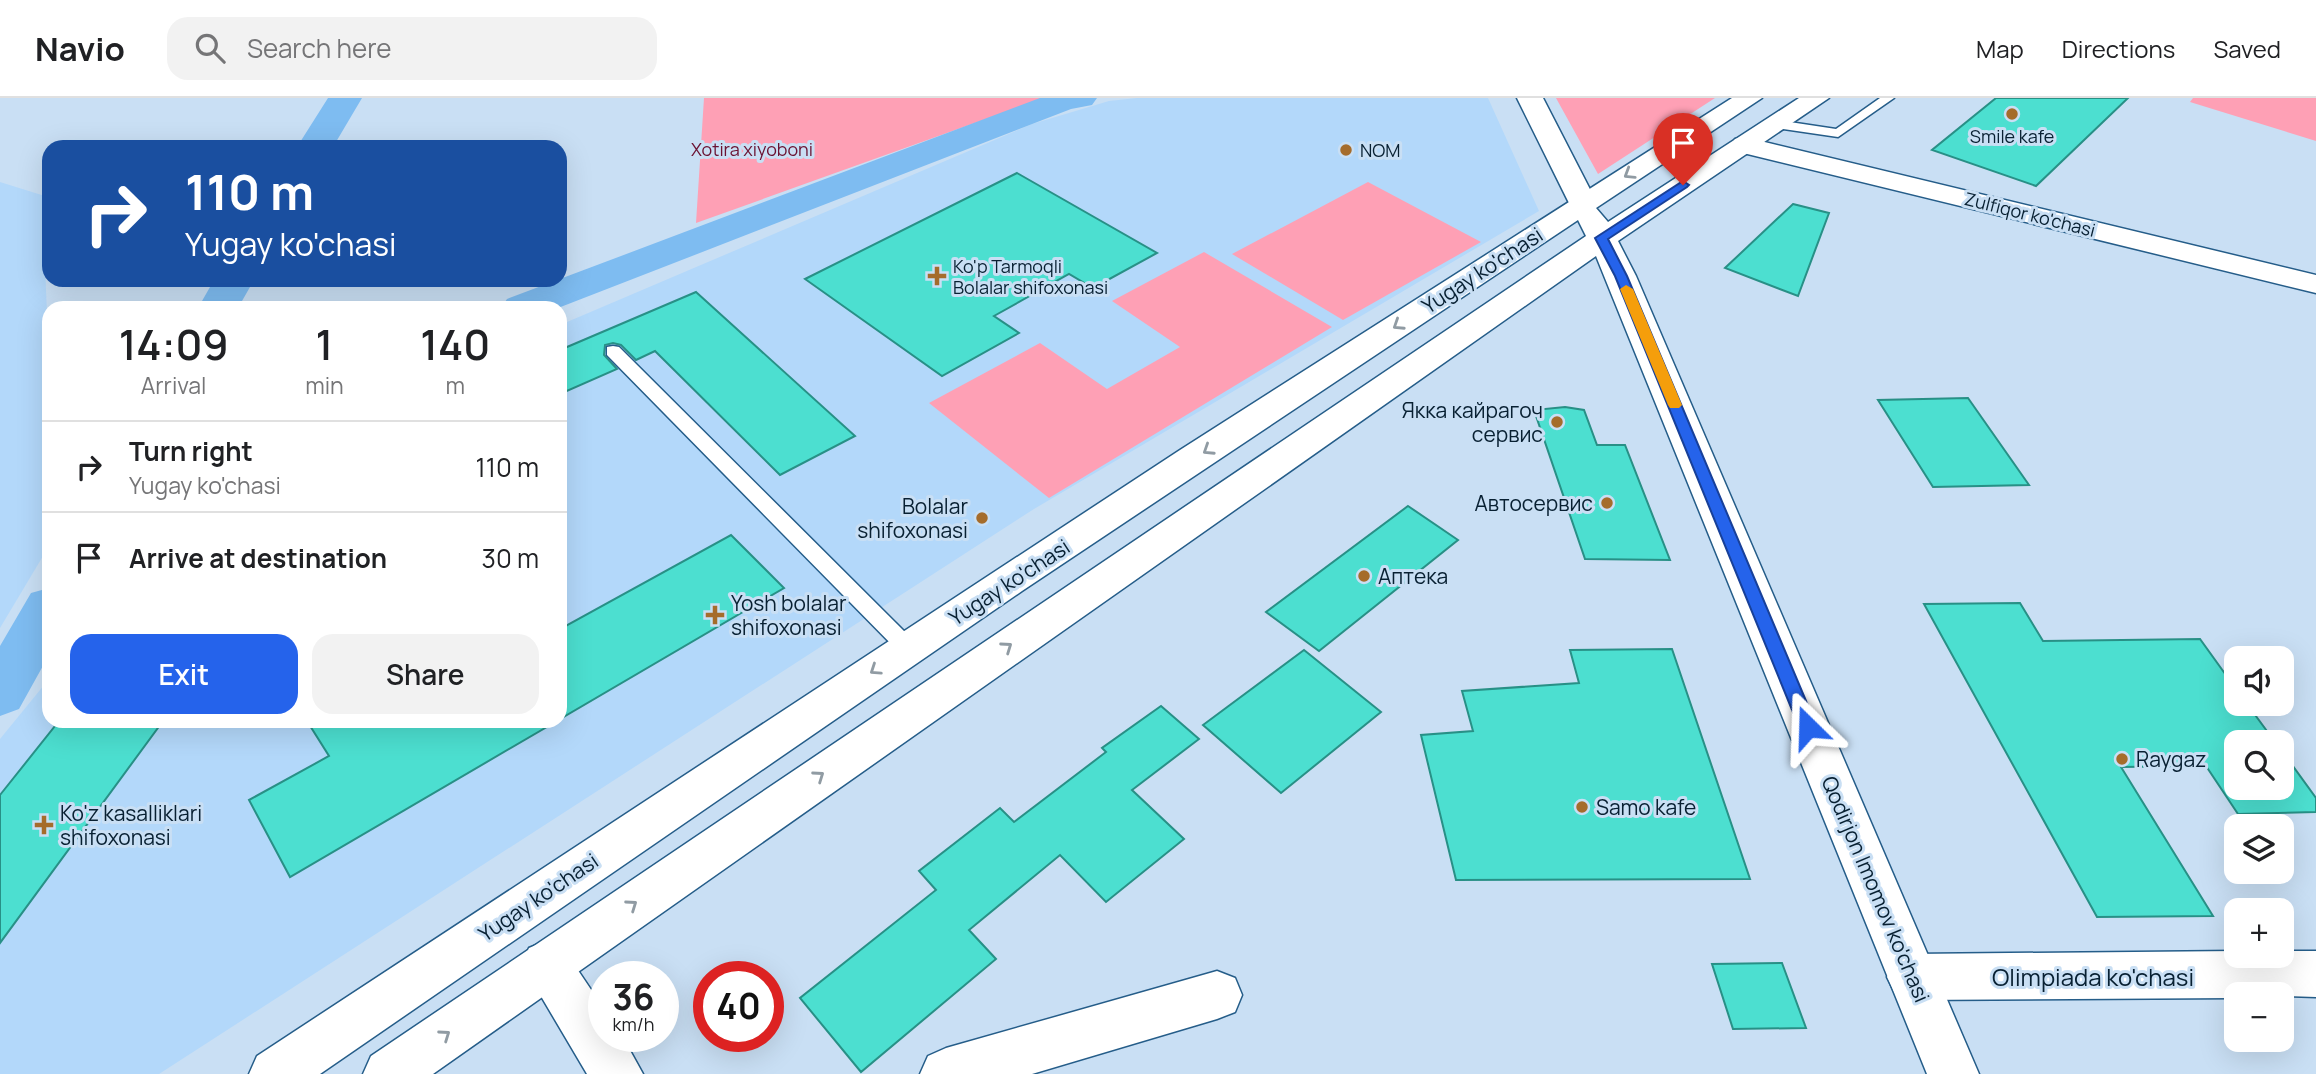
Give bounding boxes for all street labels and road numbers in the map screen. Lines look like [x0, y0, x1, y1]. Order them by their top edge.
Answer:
street label: Zulfiqor ko'chasi [1962, 186, 2098, 242]
street label: Yugay ko'chasi [1416, 220, 1548, 320]
street label: Yugay ko'chasi [943, 532, 1075, 632]
street label: Qodirjon Imomov ko'chasi [1816, 772, 1936, 1006]
street label: Yugay ko'chasi [473, 847, 603, 947]
street label: Olimpiada ko'chasi [1992, 960, 2194, 993]

